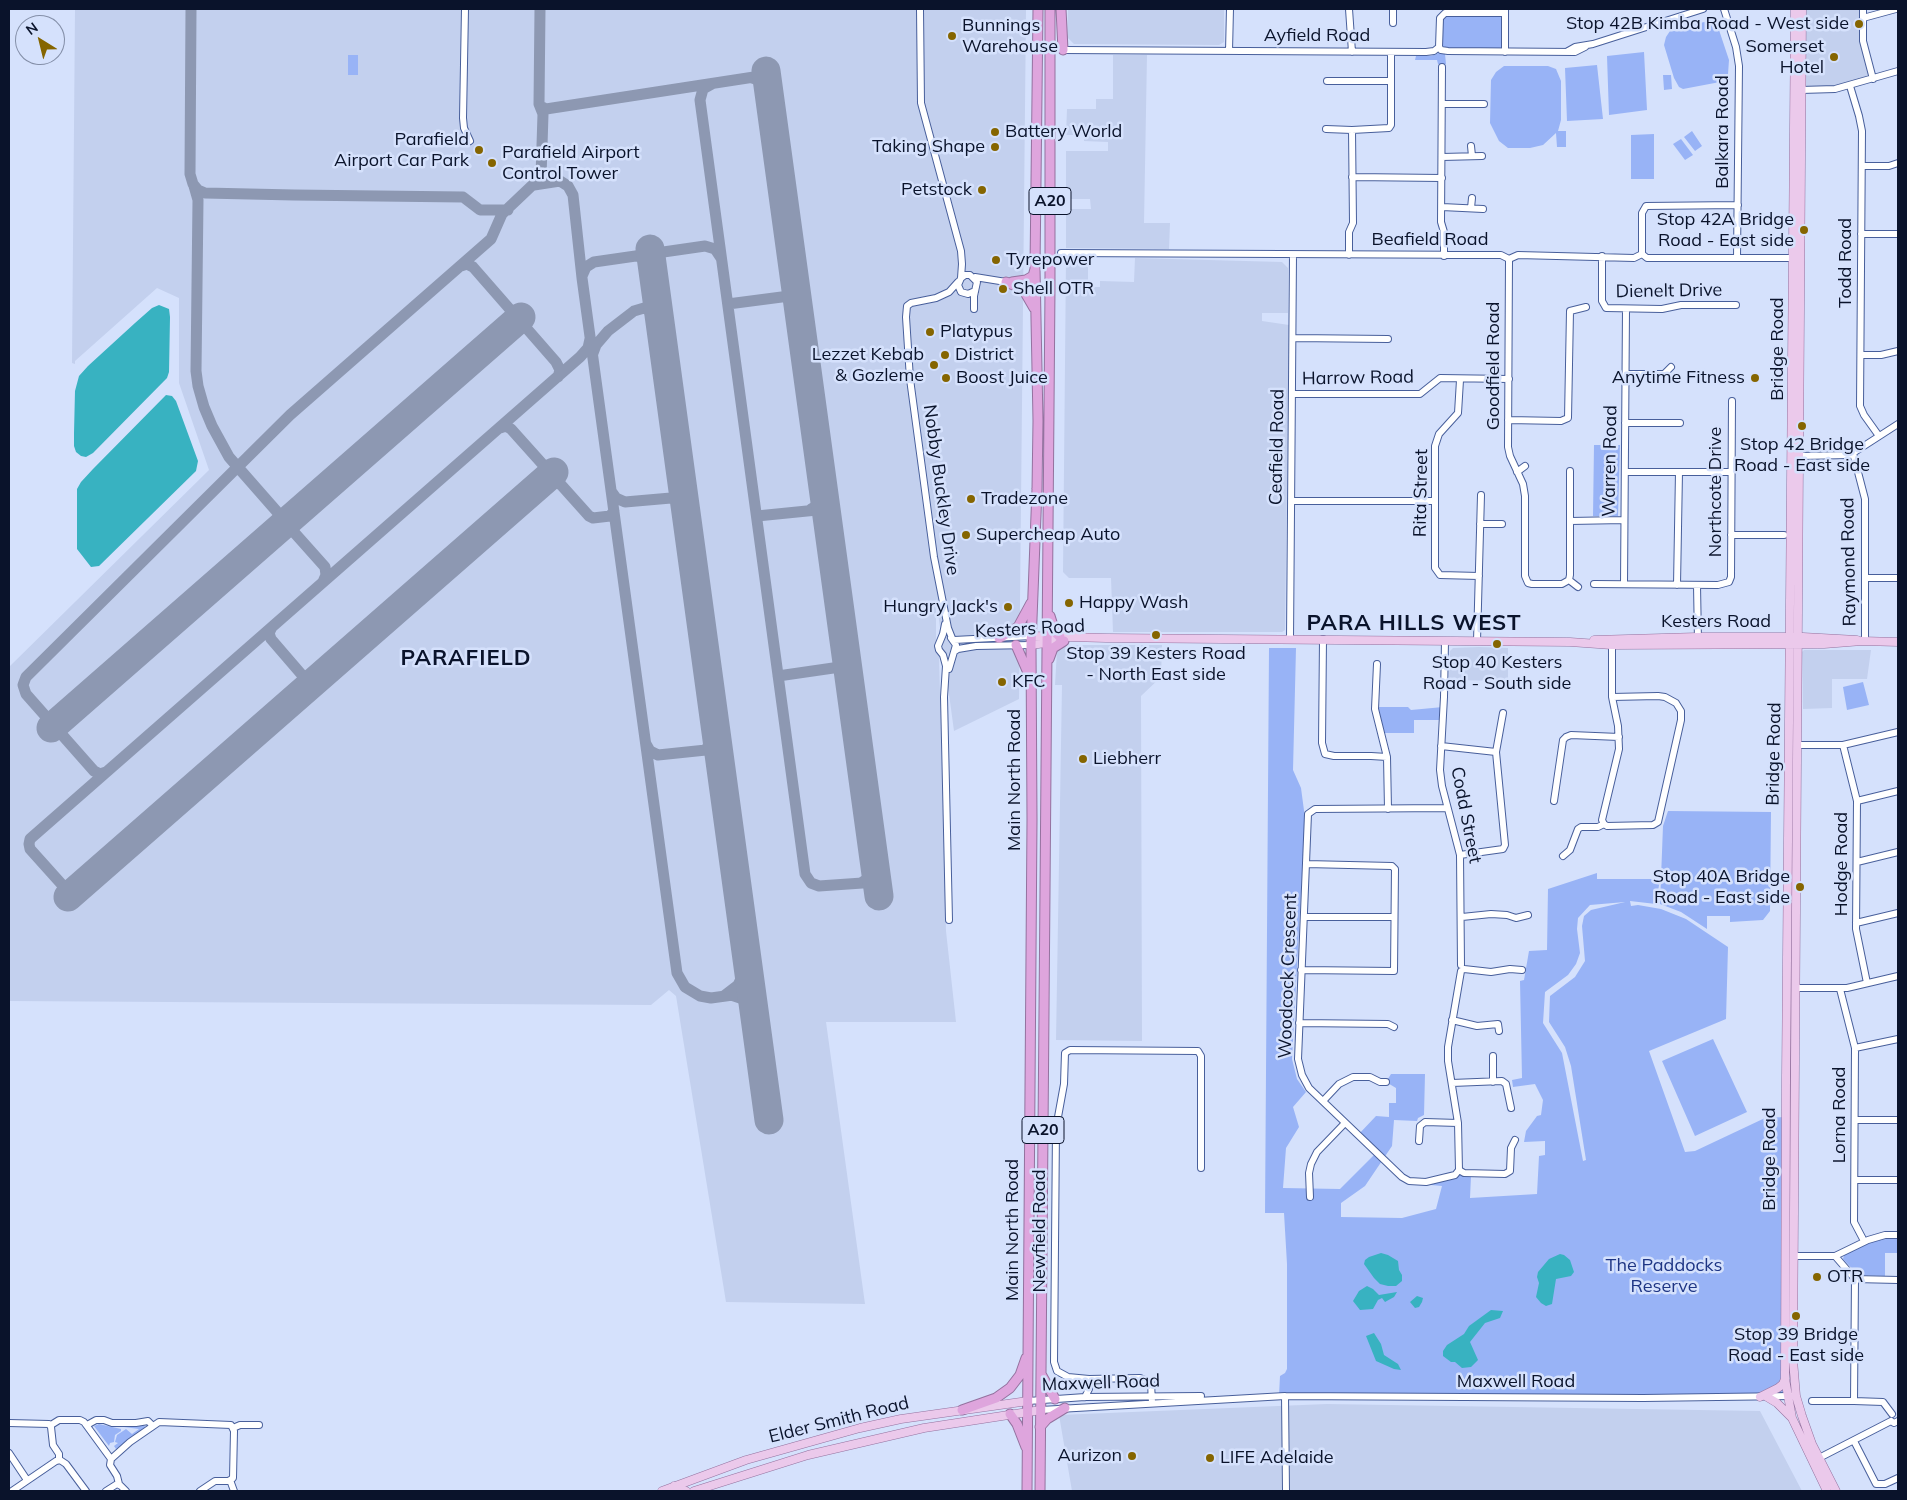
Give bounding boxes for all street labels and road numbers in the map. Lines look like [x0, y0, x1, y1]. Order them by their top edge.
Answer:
street label: Ayfield Road [1264, 25, 1370, 47]
street label: Balkara Road [1712, 75, 1734, 189]
road number: A20 [1029, 188, 1071, 215]
street label: Todd Road [1835, 218, 1857, 308]
street label: Beafield Road [1372, 229, 1488, 251]
street label: Dienelt Drive [1616, 279, 1722, 303]
street label: Bridge Road [1767, 297, 1789, 401]
street label: Goodfield Road [1483, 302, 1505, 430]
street label: Harrow Road [1302, 366, 1414, 390]
street label: Ceafield Road [1265, 389, 1289, 505]
street label: Nobby Buckley Drive [918, 403, 964, 577]
street label: Warren Road [1598, 405, 1622, 517]
street label: Northcote Drive [1705, 427, 1727, 557]
street label: Rita Street [1409, 449, 1433, 537]
street label: Raymond Road [1837, 497, 1861, 627]
street label: Kesters Road [1661, 611, 1771, 633]
street label: Kesters Road [974, 615, 1086, 643]
street label: Bridge Road [1762, 702, 1786, 806]
street label: Main North Road [1004, 709, 1026, 851]
street label: Codd Street [1446, 765, 1486, 865]
street label: Hodge Road [1831, 812, 1853, 916]
street label: Woodcock Crescent [1274, 893, 1302, 1059]
street label: Lorna Road [1829, 1067, 1851, 1163]
street label: Bridge Road [1759, 1107, 1781, 1211]
road number: A20 [1022, 1116, 1064, 1144]
street label: Main North Road [1002, 1159, 1024, 1301]
street label: Newfield Road [1029, 1170, 1051, 1292]
street label: Maxwell Road [1041, 1370, 1161, 1396]
street label: Maxwell Road [1457, 1371, 1575, 1393]
street label: Elder Smith Road [767, 1392, 911, 1448]

